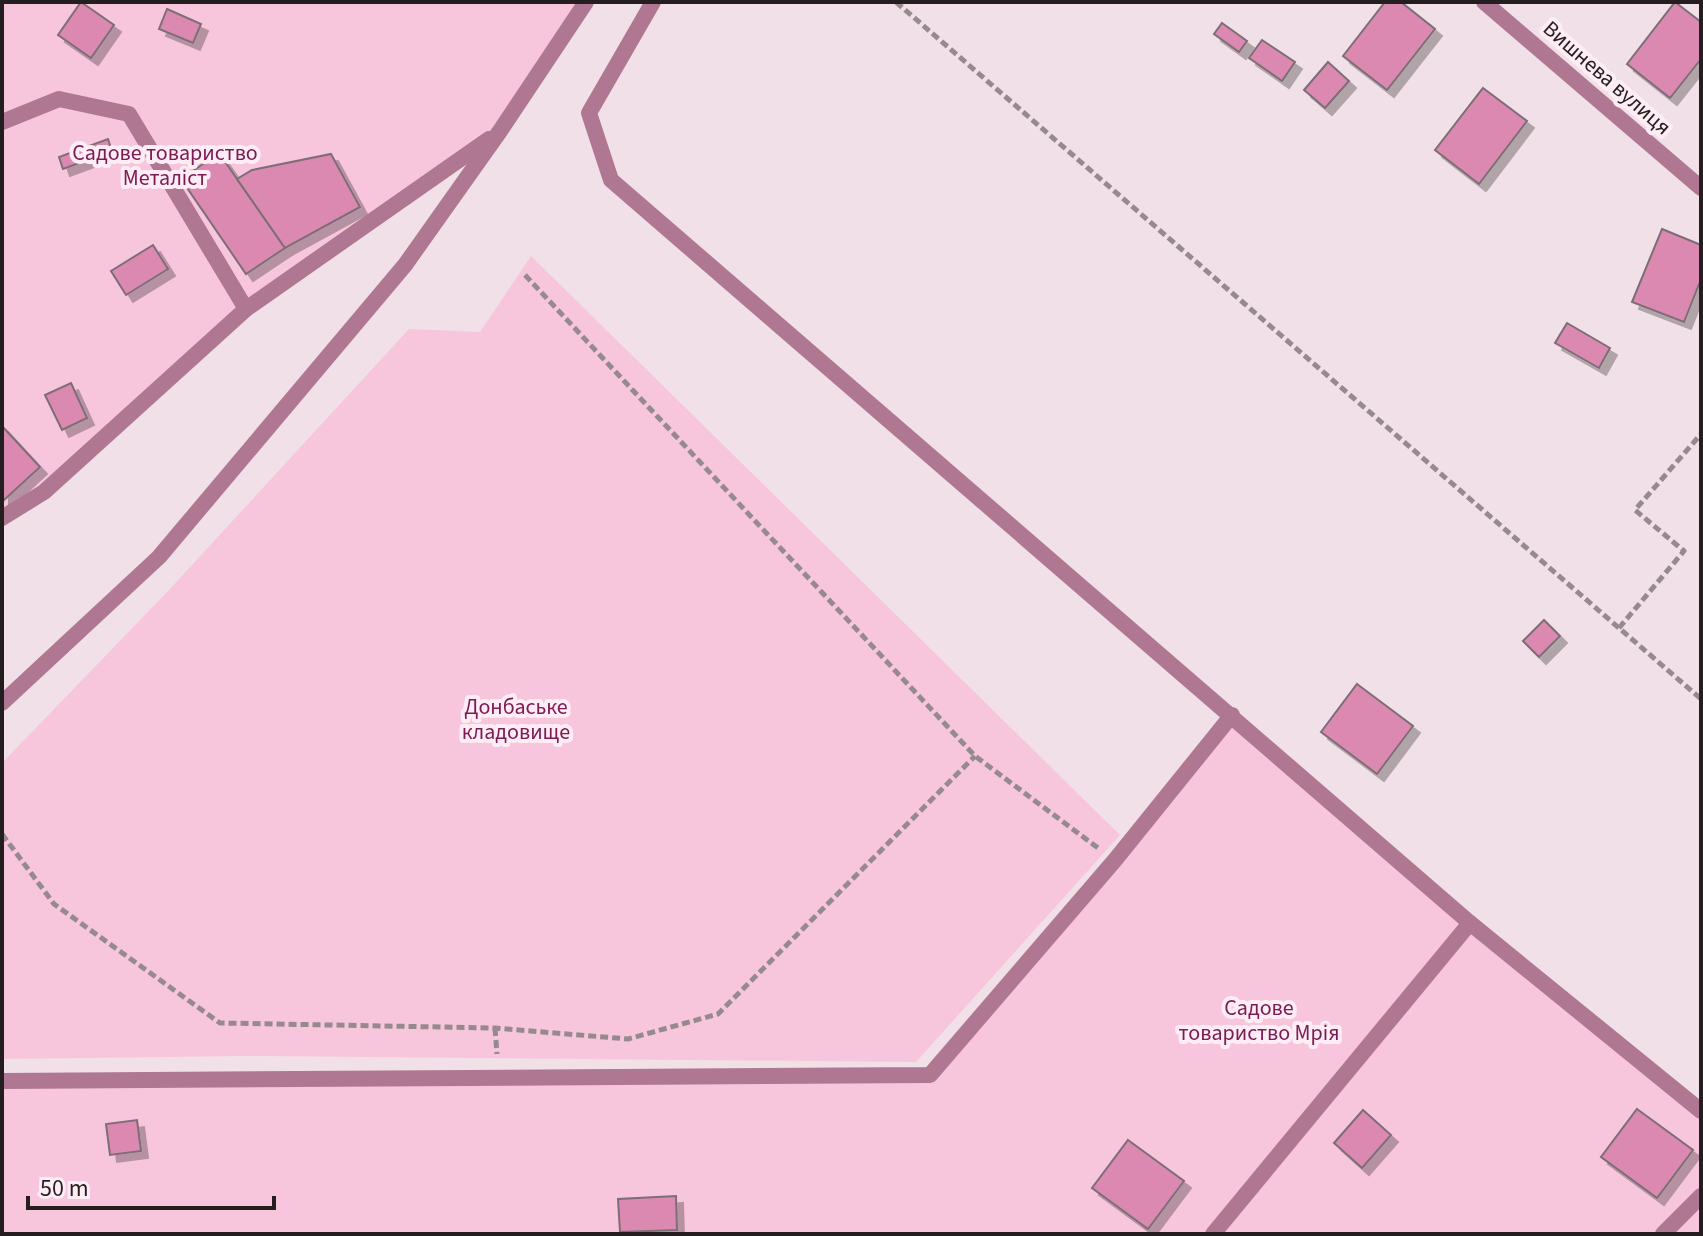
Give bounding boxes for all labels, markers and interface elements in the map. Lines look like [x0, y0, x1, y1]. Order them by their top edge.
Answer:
street label: Вишнева вулиця [1536, 13, 1678, 143]
park label: Садове товариство Металіст [72, 137, 258, 194]
park label: Донбаське кладовище [462, 691, 570, 748]
park label: Садове товариство Мрія [1178, 992, 1340, 1049]
scale bar [28, 1160, 274, 1210]
text: 50 m [40, 1171, 89, 1206]

